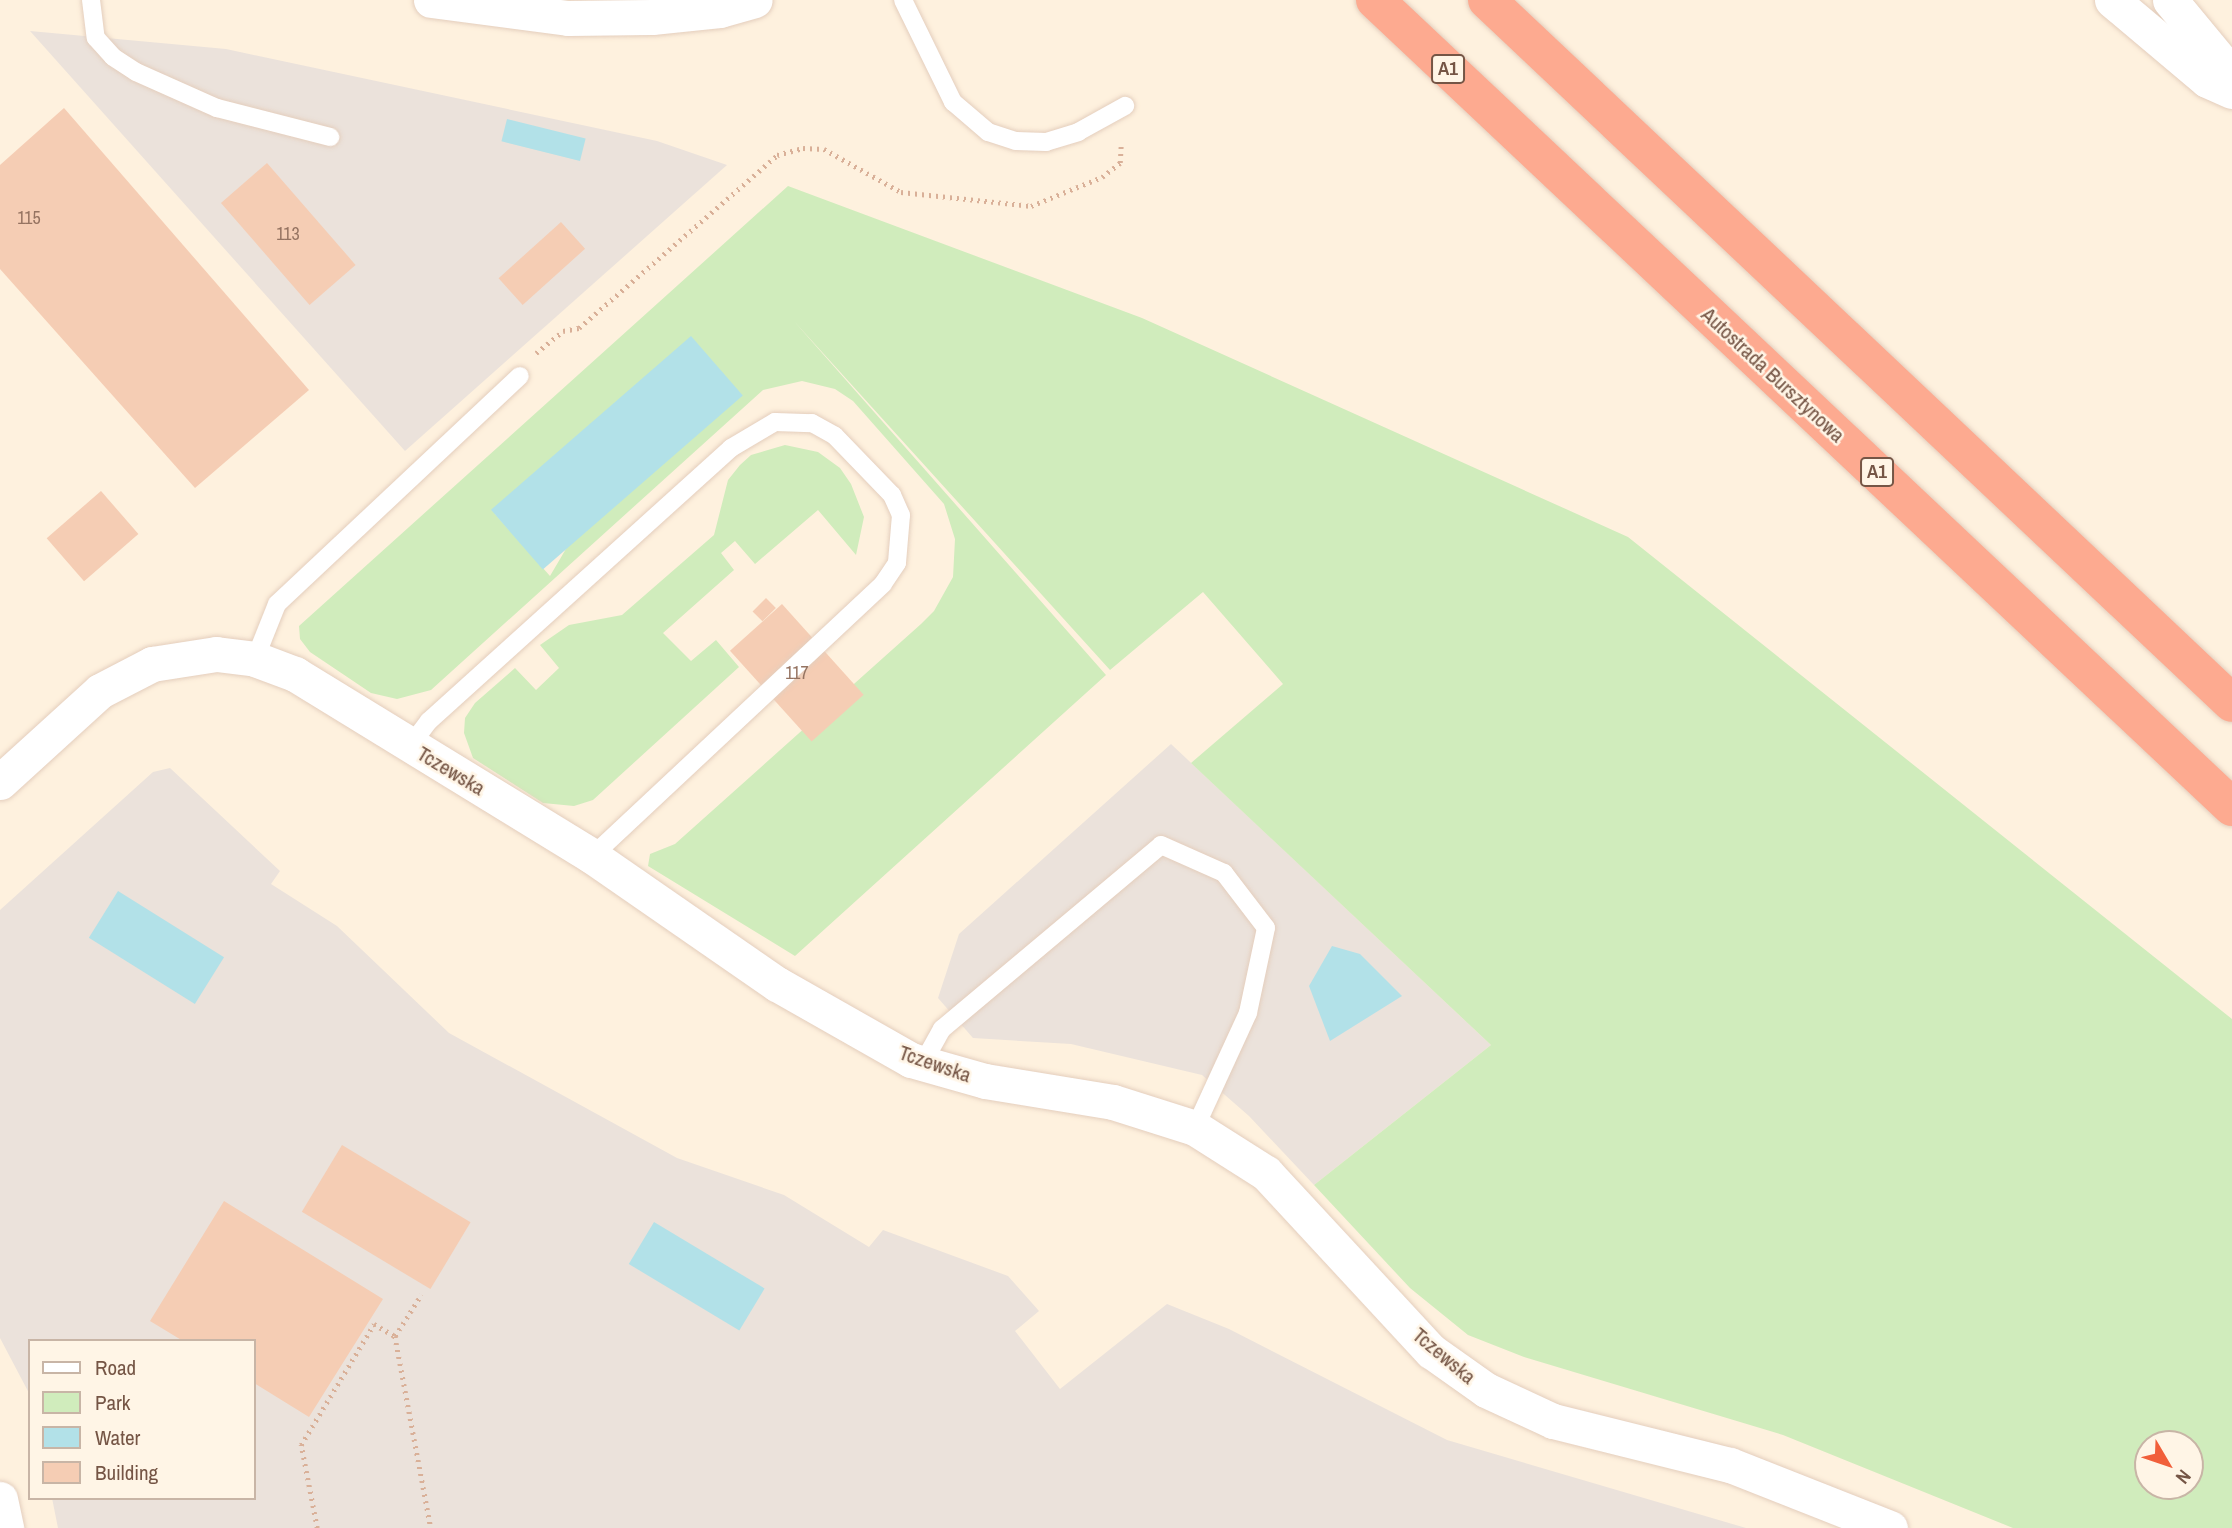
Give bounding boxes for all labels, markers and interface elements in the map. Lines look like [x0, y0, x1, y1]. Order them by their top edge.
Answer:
road number: A1 [1430, 54, 1466, 85]
house number: 115 [17, 207, 41, 229]
house number: 113 [276, 223, 300, 245]
street label: Autostrada Bursztynowa [1696, 302, 1850, 448]
road number: A1 [1860, 457, 1895, 488]
house number: 117 [785, 662, 809, 684]
street label: Tczewska [413, 741, 489, 801]
street label: Tczewska [896, 1040, 974, 1088]
street label: Tczewska [1407, 1322, 1481, 1390]
legend [28, 1339, 256, 1500]
text: Road [95, 1353, 136, 1382]
text: Park [95, 1388, 130, 1417]
text: Water [95, 1423, 140, 1452]
north arrow [2134, 1430, 2204, 1500]
text: Building [95, 1458, 158, 1487]
text: N [2170, 1464, 2197, 1490]

